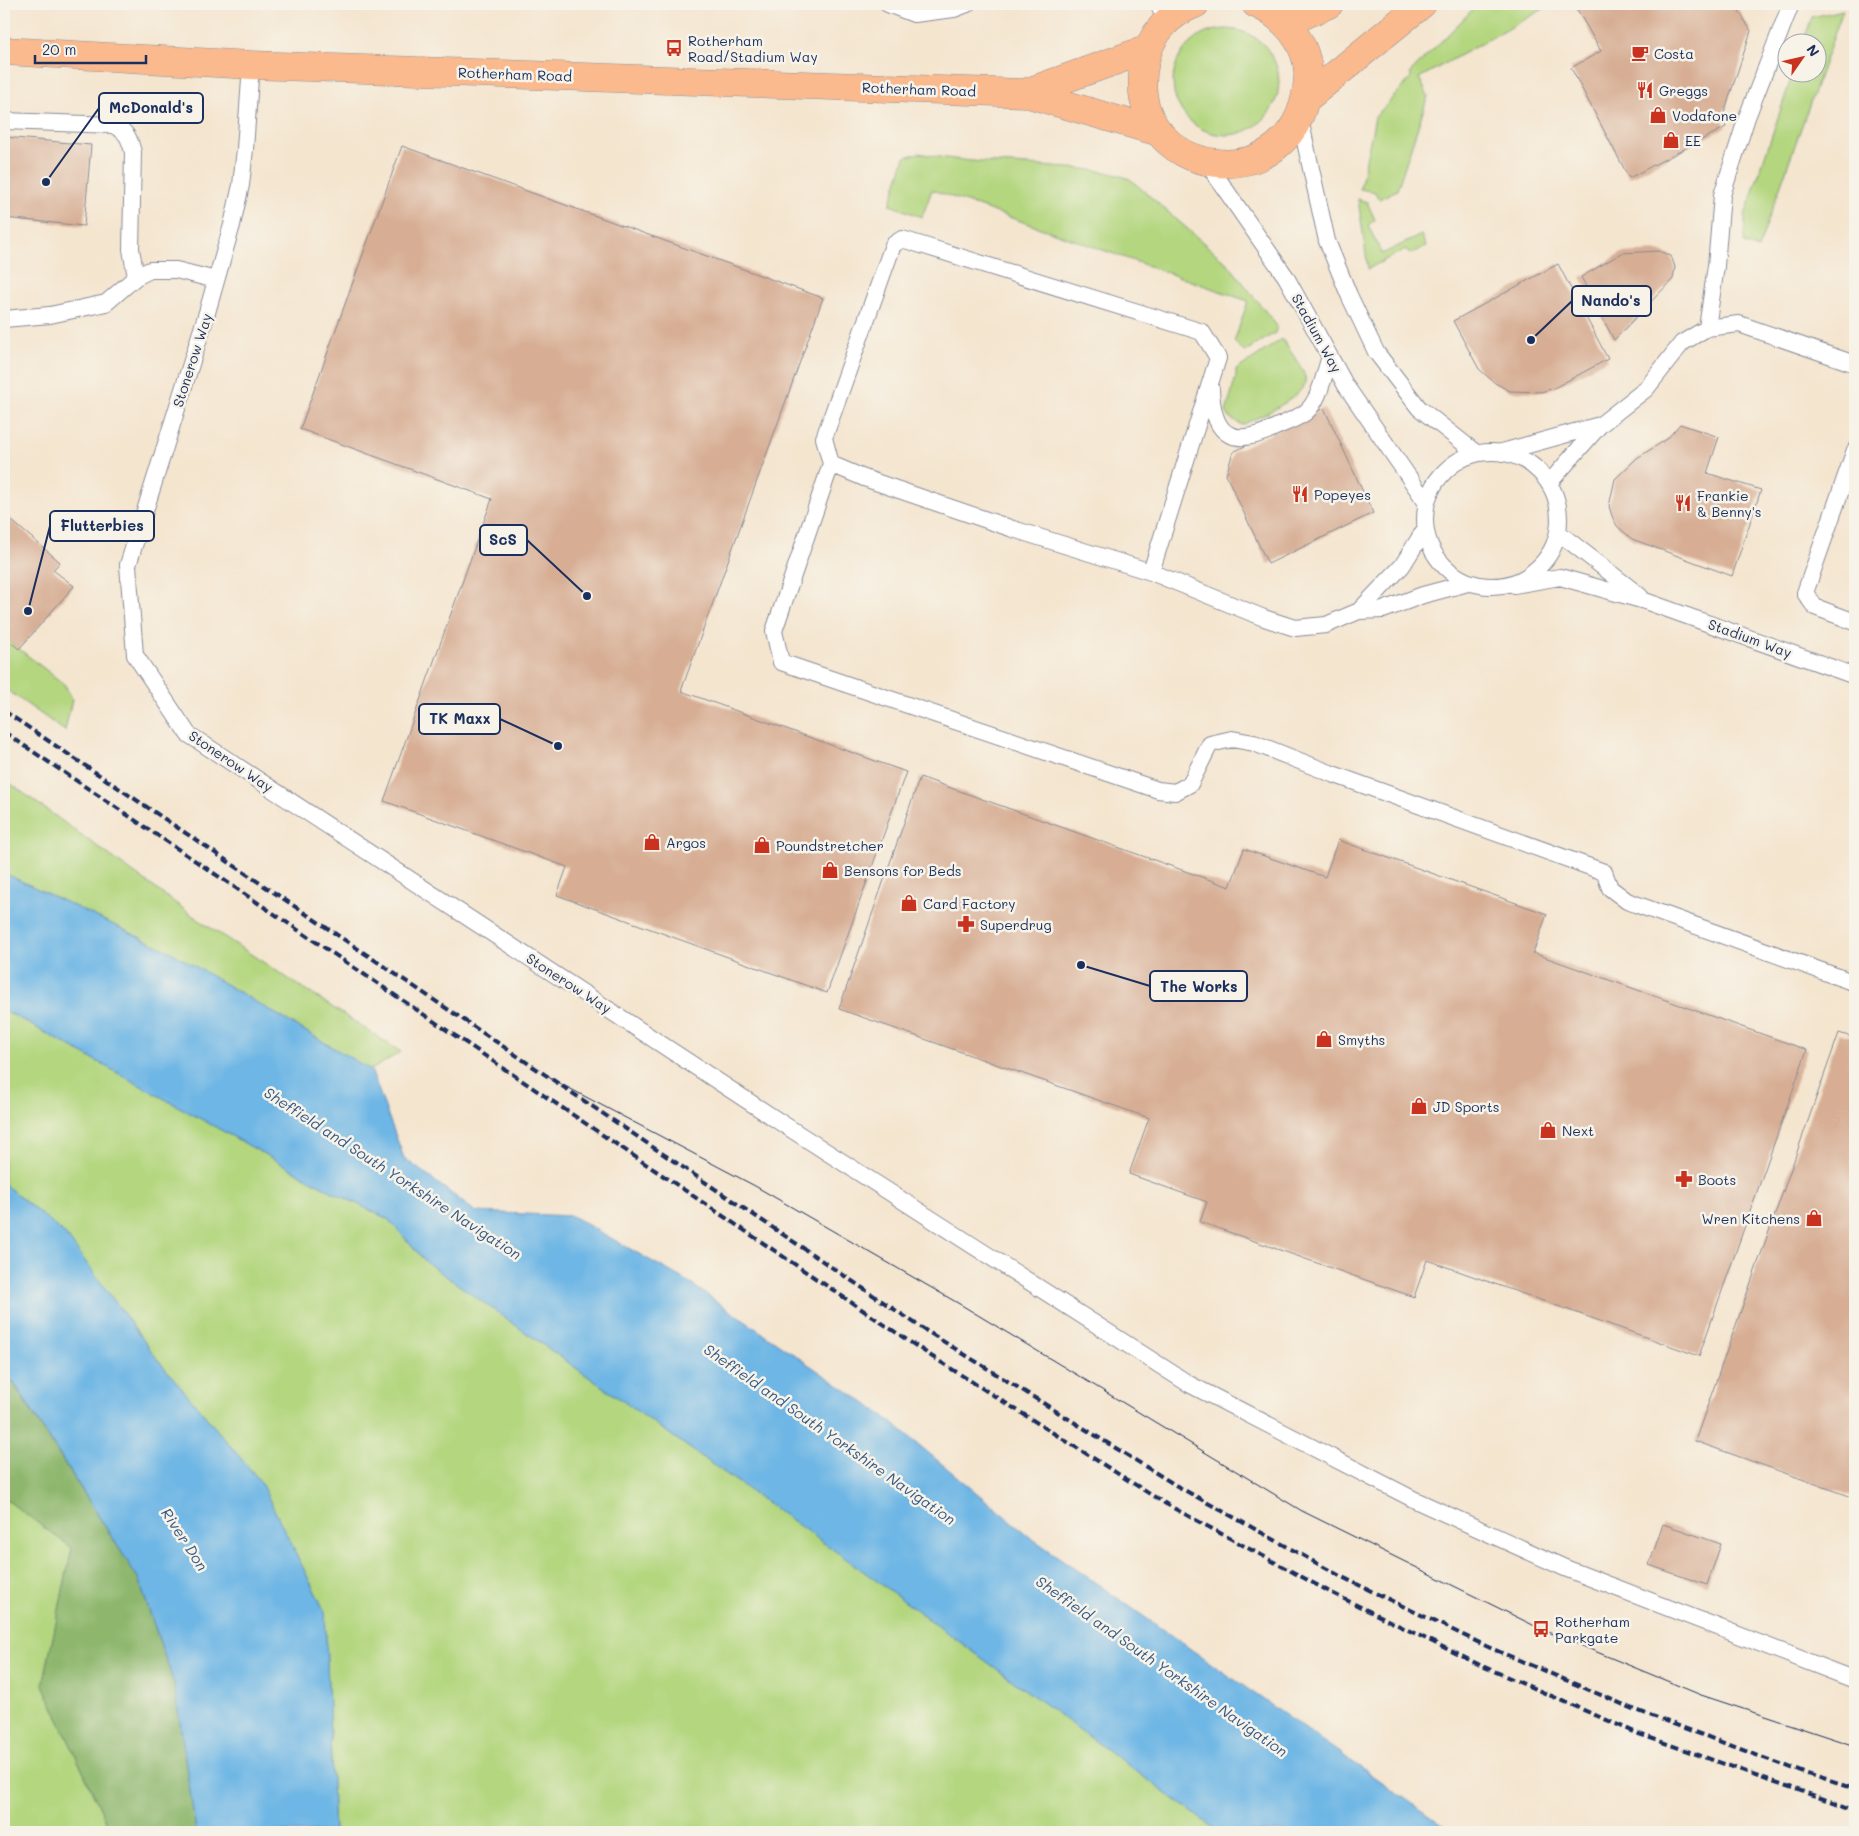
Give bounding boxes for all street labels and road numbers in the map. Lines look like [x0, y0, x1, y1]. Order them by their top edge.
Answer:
street label: Rotherham Road [458, 63, 572, 85]
street label: Rotherham Road [862, 78, 976, 100]
street label: Stadium Way [1287, 290, 1347, 376]
street label: Stonerow Way [168, 311, 216, 409]
street label: Stadium Way [1706, 614, 1794, 662]
street label: Stonerow Way [185, 726, 277, 796]
street label: Stonerow Way [523, 948, 615, 1018]

